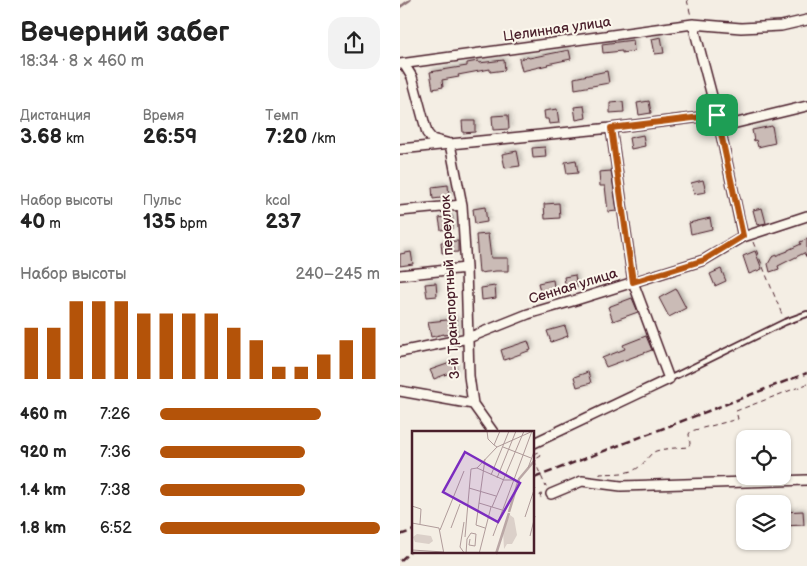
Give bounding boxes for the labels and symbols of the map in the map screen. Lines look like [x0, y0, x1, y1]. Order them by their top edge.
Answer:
street label: Целинная улица [502, 13, 613, 45]
pin [696, 94, 738, 136]
street label: 3-й Транспортный переулок [437, 194, 463, 380]
street label: Сенная улица [527, 264, 620, 308]
inset map [412, 431, 535, 554]

